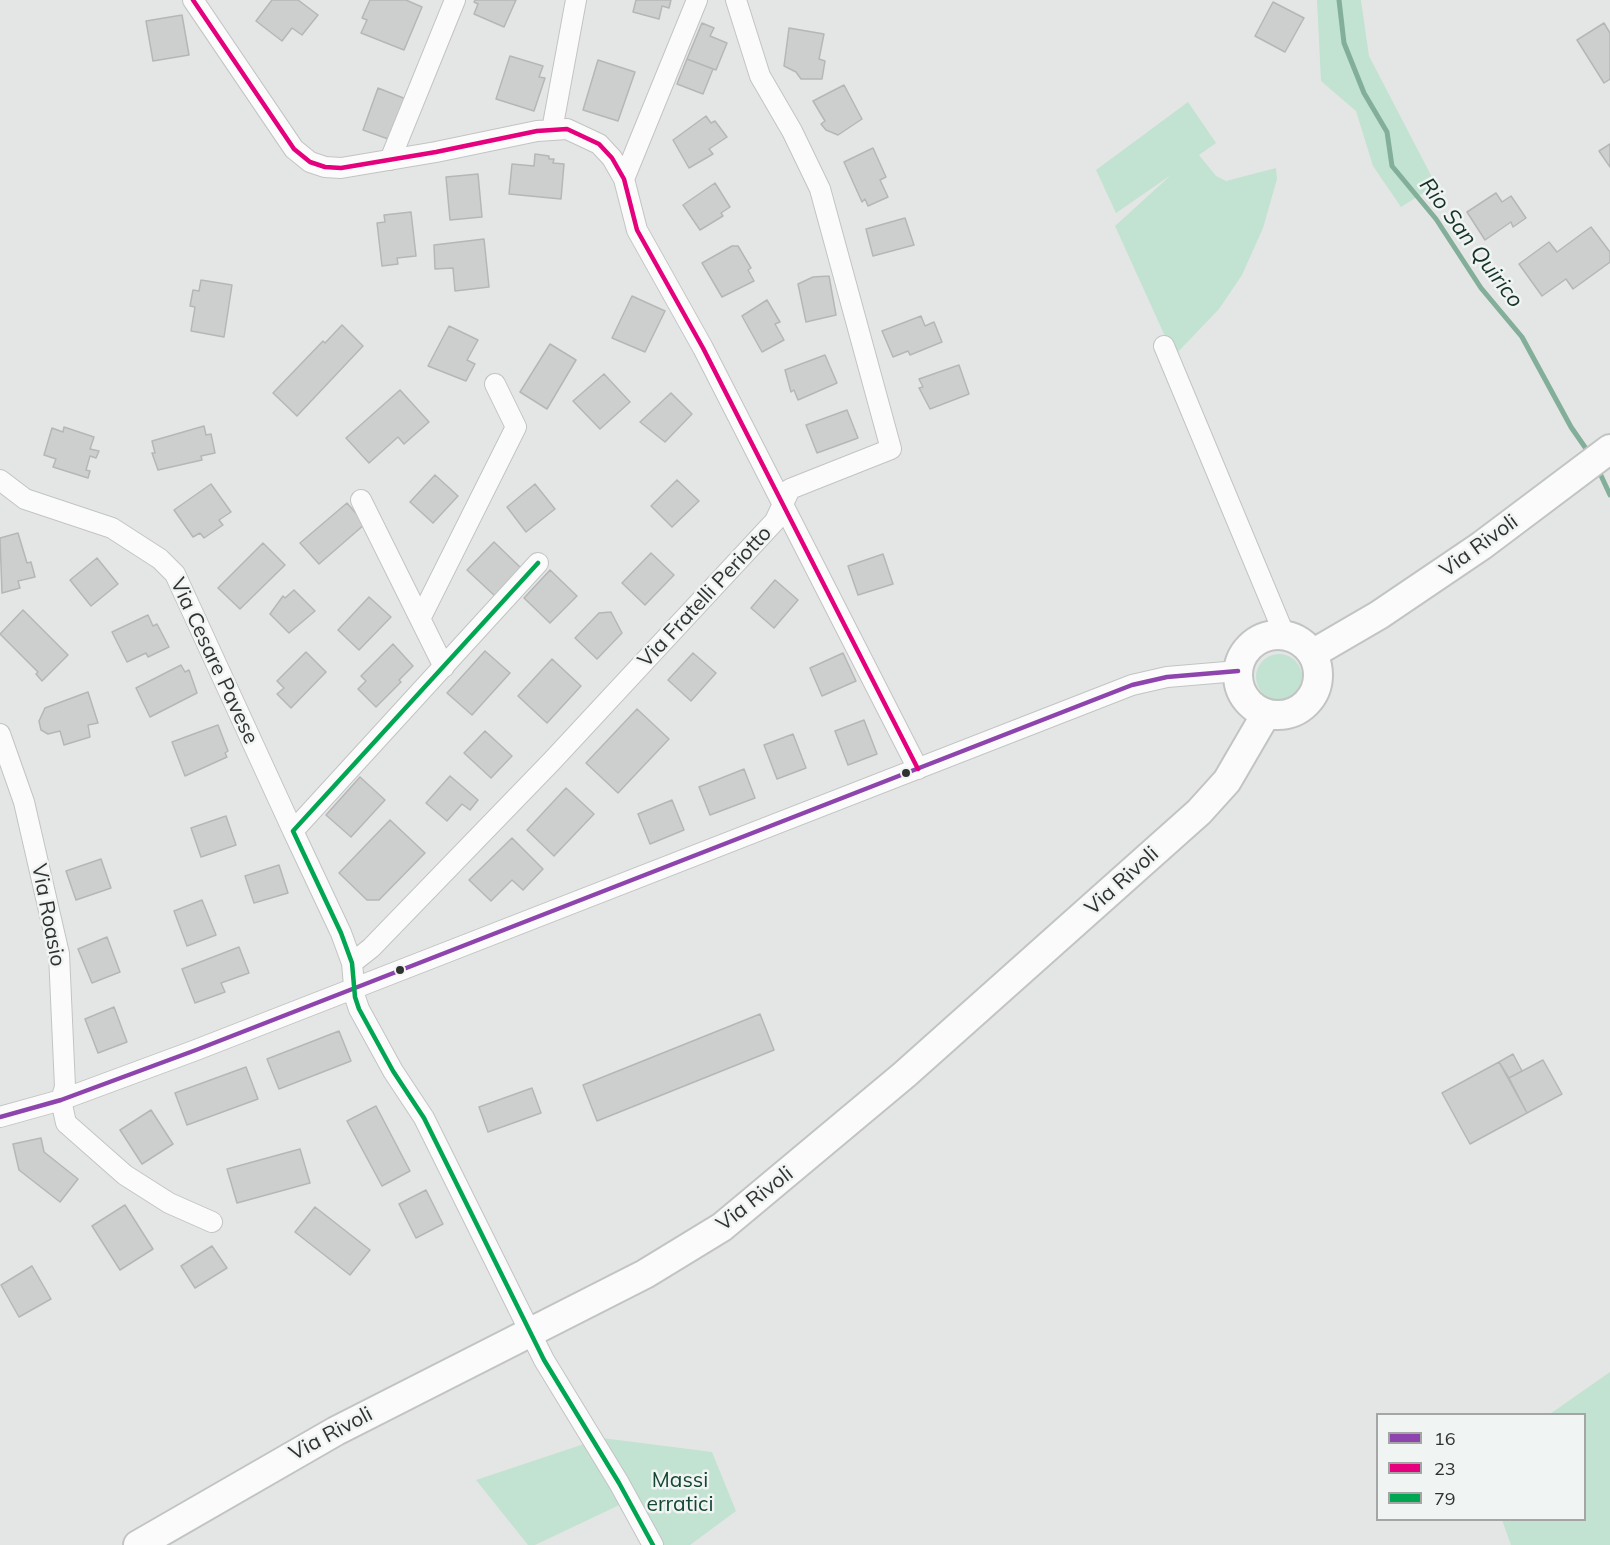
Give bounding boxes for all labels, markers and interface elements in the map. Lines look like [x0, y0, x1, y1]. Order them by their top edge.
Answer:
water label: Rio San Quirico [1414, 173, 1528, 313]
street label: Via Rivoli [1435, 509, 1523, 583]
street label: Via Fratelli Periotto [633, 521, 777, 673]
street label: Via Cesare Pavese [165, 574, 263, 748]
unlabelled marker [900, 767, 912, 779]
street label: Via Rivoli [1080, 841, 1164, 921]
street label: Via Roasio [26, 862, 70, 968]
unlabelled marker [394, 964, 406, 976]
street label: Via Rivoli [712, 1161, 798, 1237]
street label: Via Rivoli [285, 1402, 377, 1466]
legend [1376, 1413, 1586, 1521]
text: 16 [1434, 1427, 1456, 1450]
text: 23 [1434, 1457, 1456, 1480]
park label: Massi erratici [647, 1468, 713, 1518]
text: 79 [1434, 1487, 1456, 1510]

